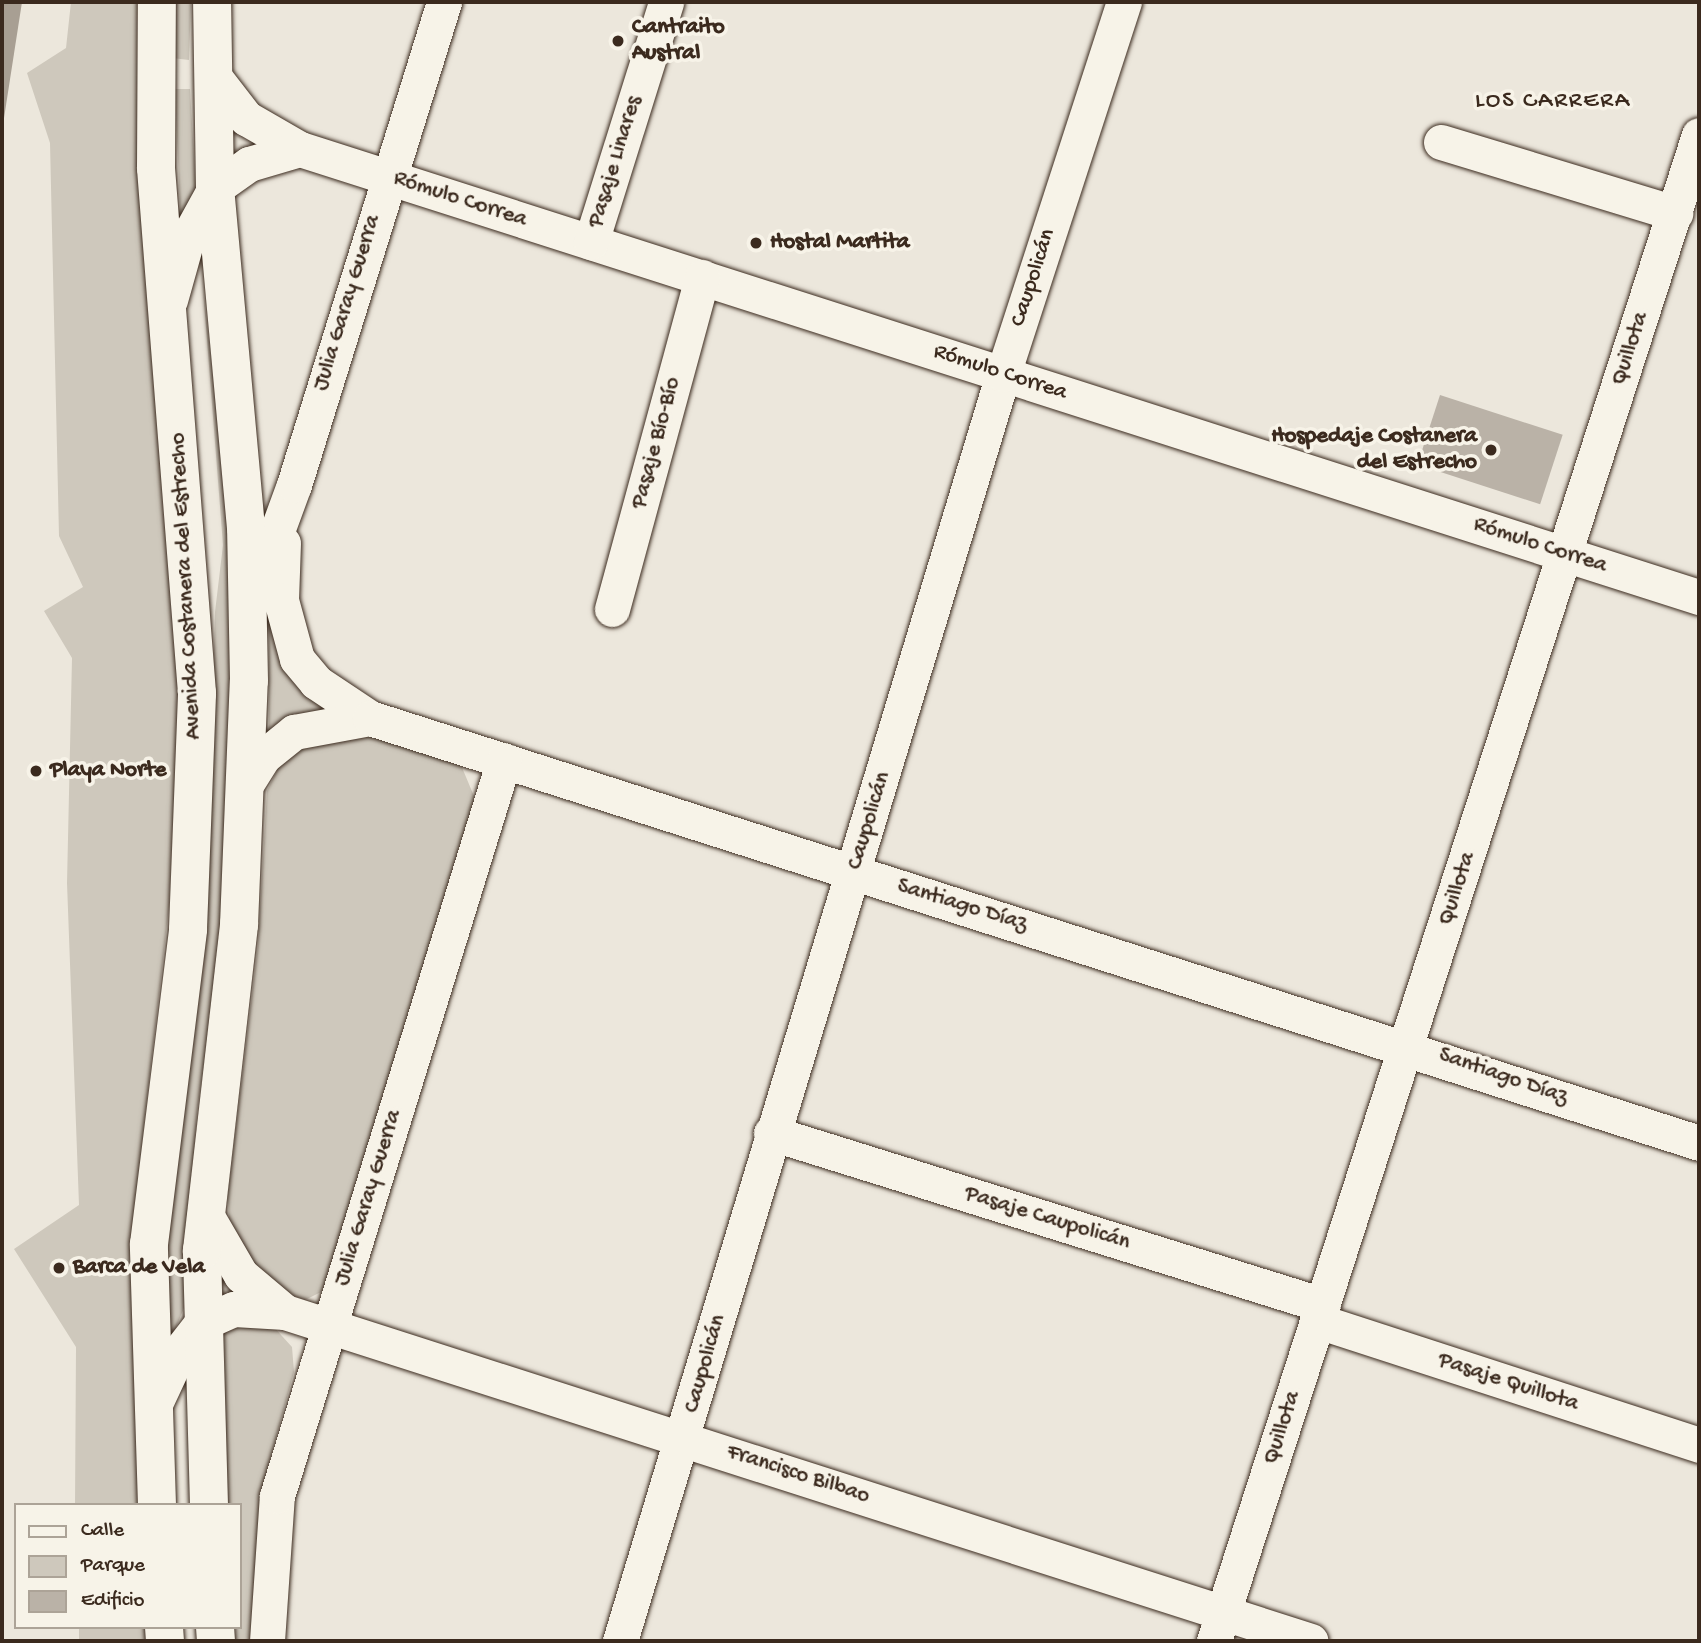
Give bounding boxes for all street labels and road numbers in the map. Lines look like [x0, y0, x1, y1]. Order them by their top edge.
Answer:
street label: Pasaje Linares [583, 93, 649, 231]
street label: Rómulo Correa [390, 165, 530, 235]
street label: Julia Garay Guerra [308, 212, 388, 394]
street label: Caupolicán [1005, 226, 1063, 330]
street label: Quillota [1606, 309, 1656, 389]
street label: Rómulo Correa [930, 338, 1070, 408]
street label: Pasaje Bío-Bío [626, 374, 688, 512]
street label: Avenida Costanera del Estrecho [165, 432, 209, 740]
street label: Rómulo Correa [1470, 511, 1610, 581]
street label: Caupolicán [842, 769, 898, 873]
street label: Quillota [1433, 849, 1483, 929]
street label: Santiago Díaz [893, 873, 1031, 939]
street label: Santiago Díaz [1435, 1042, 1571, 1112]
street label: Julia Garay Guerra [329, 1107, 409, 1289]
street label: Pasaje Caupolicán [961, 1181, 1133, 1257]
street label: Caupolicán [679, 1312, 733, 1416]
street label: Pasaje Quillota [1434, 1347, 1582, 1419]
street label: Quillota [1258, 1388, 1308, 1468]
street label: Francisco Bilbao [723, 1439, 873, 1511]

